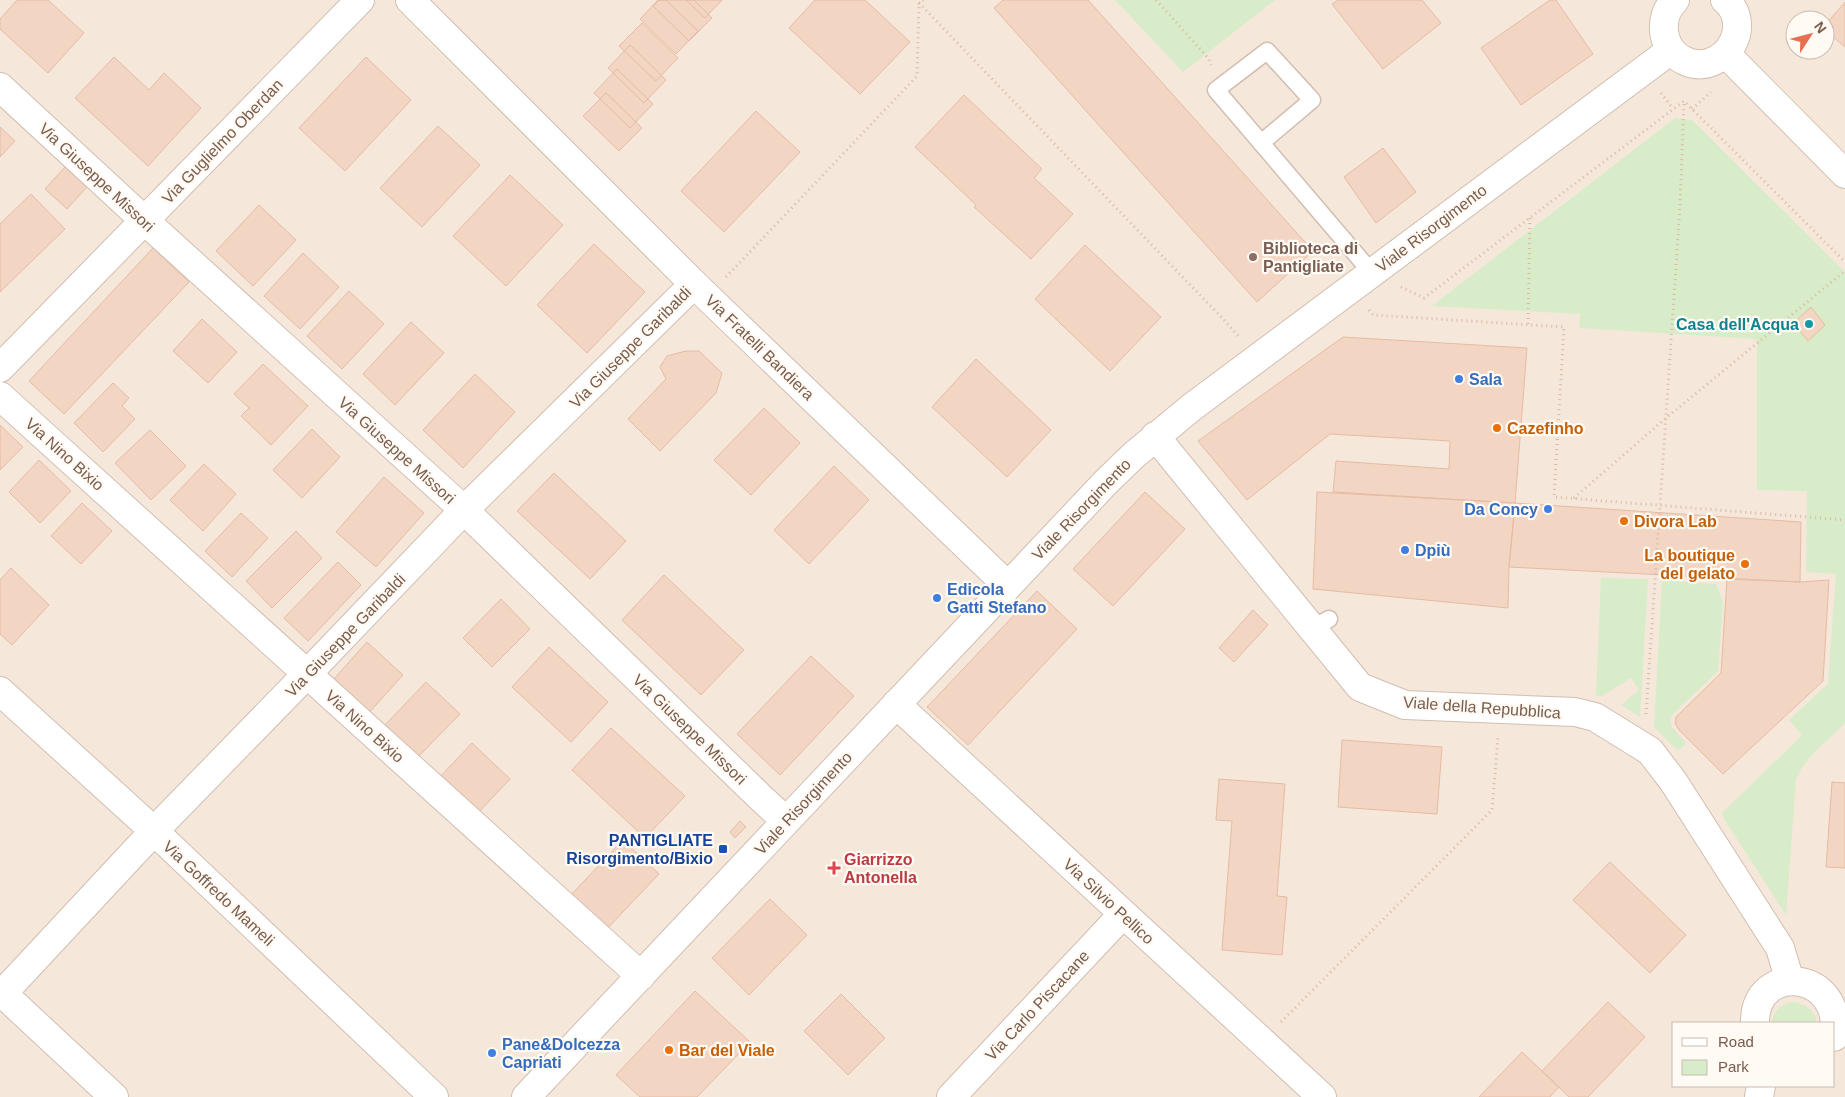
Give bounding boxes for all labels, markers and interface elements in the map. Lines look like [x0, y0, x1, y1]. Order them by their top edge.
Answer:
north arrow [1785, 10, 1835, 60]
text: N [1811, 19, 1830, 36]
street label: Via Guglielmo Oberdan [159, 76, 286, 207]
street label: Via Giuseppe Missori [36, 120, 158, 235]
street label: Viale Risorgimento [1373, 181, 1490, 276]
place label: Biblioteca di Pantigliate [1263, 240, 1358, 275]
marker: Biblioteca di Pantigliate [1247, 251, 1259, 263]
street label: Via Giuseppe Garibaldi [566, 283, 694, 411]
street label: Via Fratelli Bandiera [702, 291, 817, 403]
place label: Casa dell'Acqua [1676, 316, 1799, 333]
marker: Casa dell'Acqua [1803, 318, 1815, 330]
place label: Sala [1469, 371, 1502, 388]
marker: Sala [1453, 373, 1465, 385]
street label: Via Giuseppe Missori [335, 394, 458, 507]
street label: Via Nino Bixio [22, 415, 107, 494]
place label: Cazefinho [1507, 420, 1584, 437]
marker: Cazefinho [1491, 422, 1503, 434]
street label: Viale Risorgimento [1029, 455, 1134, 563]
place label: Da Concy [1464, 501, 1538, 518]
marker: Da Concy [1542, 503, 1554, 515]
place label: Divora Lab [1634, 513, 1717, 530]
marker: Divora Lab [1618, 515, 1630, 527]
place label: Dpiù [1415, 542, 1451, 559]
marker: Dpiù [1399, 544, 1411, 556]
place label: La boutique del gelato [1644, 547, 1735, 582]
marker: La boutique del gelato [1739, 558, 1751, 570]
street label: Via Giuseppe Garibaldi [282, 570, 409, 700]
place label: Edicola Gatti Stefano [947, 581, 1047, 616]
marker: Edicola Gatti Stefano [931, 592, 943, 604]
street label: Via Giuseppe Missori [629, 671, 750, 788]
street label: Via Nino Bixio [322, 687, 407, 766]
street label: Viale della Repubblica [1403, 694, 1561, 721]
street label: Viale Risorgimento [751, 748, 855, 858]
place label: PANTIGLIATE Risorgimento/Bixio [566, 832, 713, 867]
street label: Via Goffredo Mameli [160, 838, 278, 949]
marker: PANTIGLIATE Risorgimento/Bixio [717, 843, 729, 855]
place label: Giarrizzo Antonella [844, 851, 917, 886]
street label: Via Silvio Pellico [1060, 855, 1157, 948]
marker: Giarrizzo Antonella [828, 862, 840, 874]
street label: Via Carlo Piscacane [982, 947, 1093, 1064]
legend [1672, 1022, 1835, 1087]
text: Road [1718, 1033, 1754, 1050]
place label: Pane&Dolcezza Capriati [502, 1036, 620, 1071]
place label: Bar del Viale [679, 1042, 775, 1059]
marker: Bar del Viale [663, 1044, 675, 1056]
marker: Pane&Dolcezza Capriati [486, 1047, 498, 1059]
text: Park [1718, 1058, 1749, 1075]

